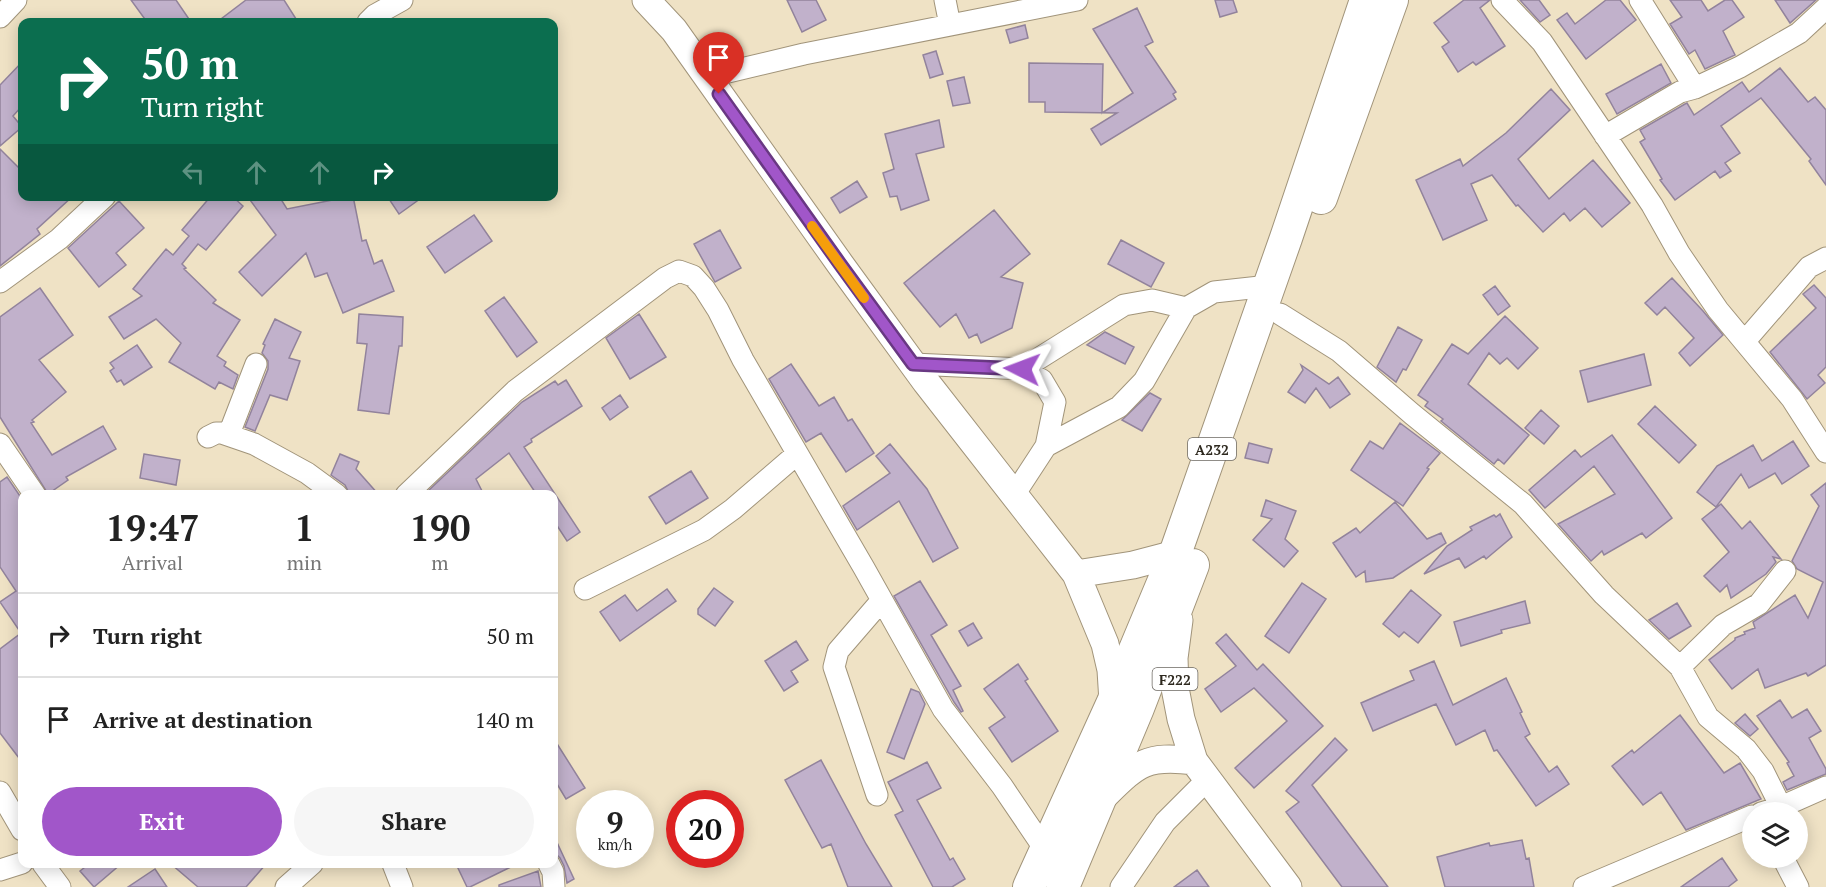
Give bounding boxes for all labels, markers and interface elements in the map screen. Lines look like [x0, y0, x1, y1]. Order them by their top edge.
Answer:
pin [693, 32, 744, 94]
text: 50 m [141, 35, 239, 91]
icon: arrive [702, 41, 735, 74]
icon: right [42, 42, 120, 120]
text: Turn right [141, 89, 264, 125]
icon: left [177, 156, 210, 189]
icon: ahead [240, 156, 273, 189]
icon: ahead [303, 156, 336, 189]
icon: right [366, 156, 399, 189]
position arrow [990, 337, 1054, 401]
road number: A232 [1188, 438, 1236, 460]
text: 19:47 [106, 504, 199, 551]
text: 1 [294, 504, 315, 551]
text: 190 [409, 504, 470, 551]
text: Arrival [122, 549, 183, 576]
text: min [287, 549, 322, 576]
text: m [431, 549, 449, 576]
icon: right [42, 619, 75, 652]
text: Turn right [93, 621, 202, 650]
text: 50 m [486, 621, 534, 650]
road number: F222 [1152, 668, 1198, 690]
icon: arrive [42, 703, 75, 736]
text: Arrive at destination [93, 705, 312, 734]
text: 140 m [474, 705, 534, 734]
button: Exit [42, 787, 282, 856]
button: Share [294, 787, 534, 856]
speed limit sign: 20 [666, 790, 744, 868]
text: 9 [607, 802, 623, 842]
map controls [1742, 802, 1808, 868]
button: layers [1742, 802, 1808, 868]
text: km/h [598, 834, 632, 854]

